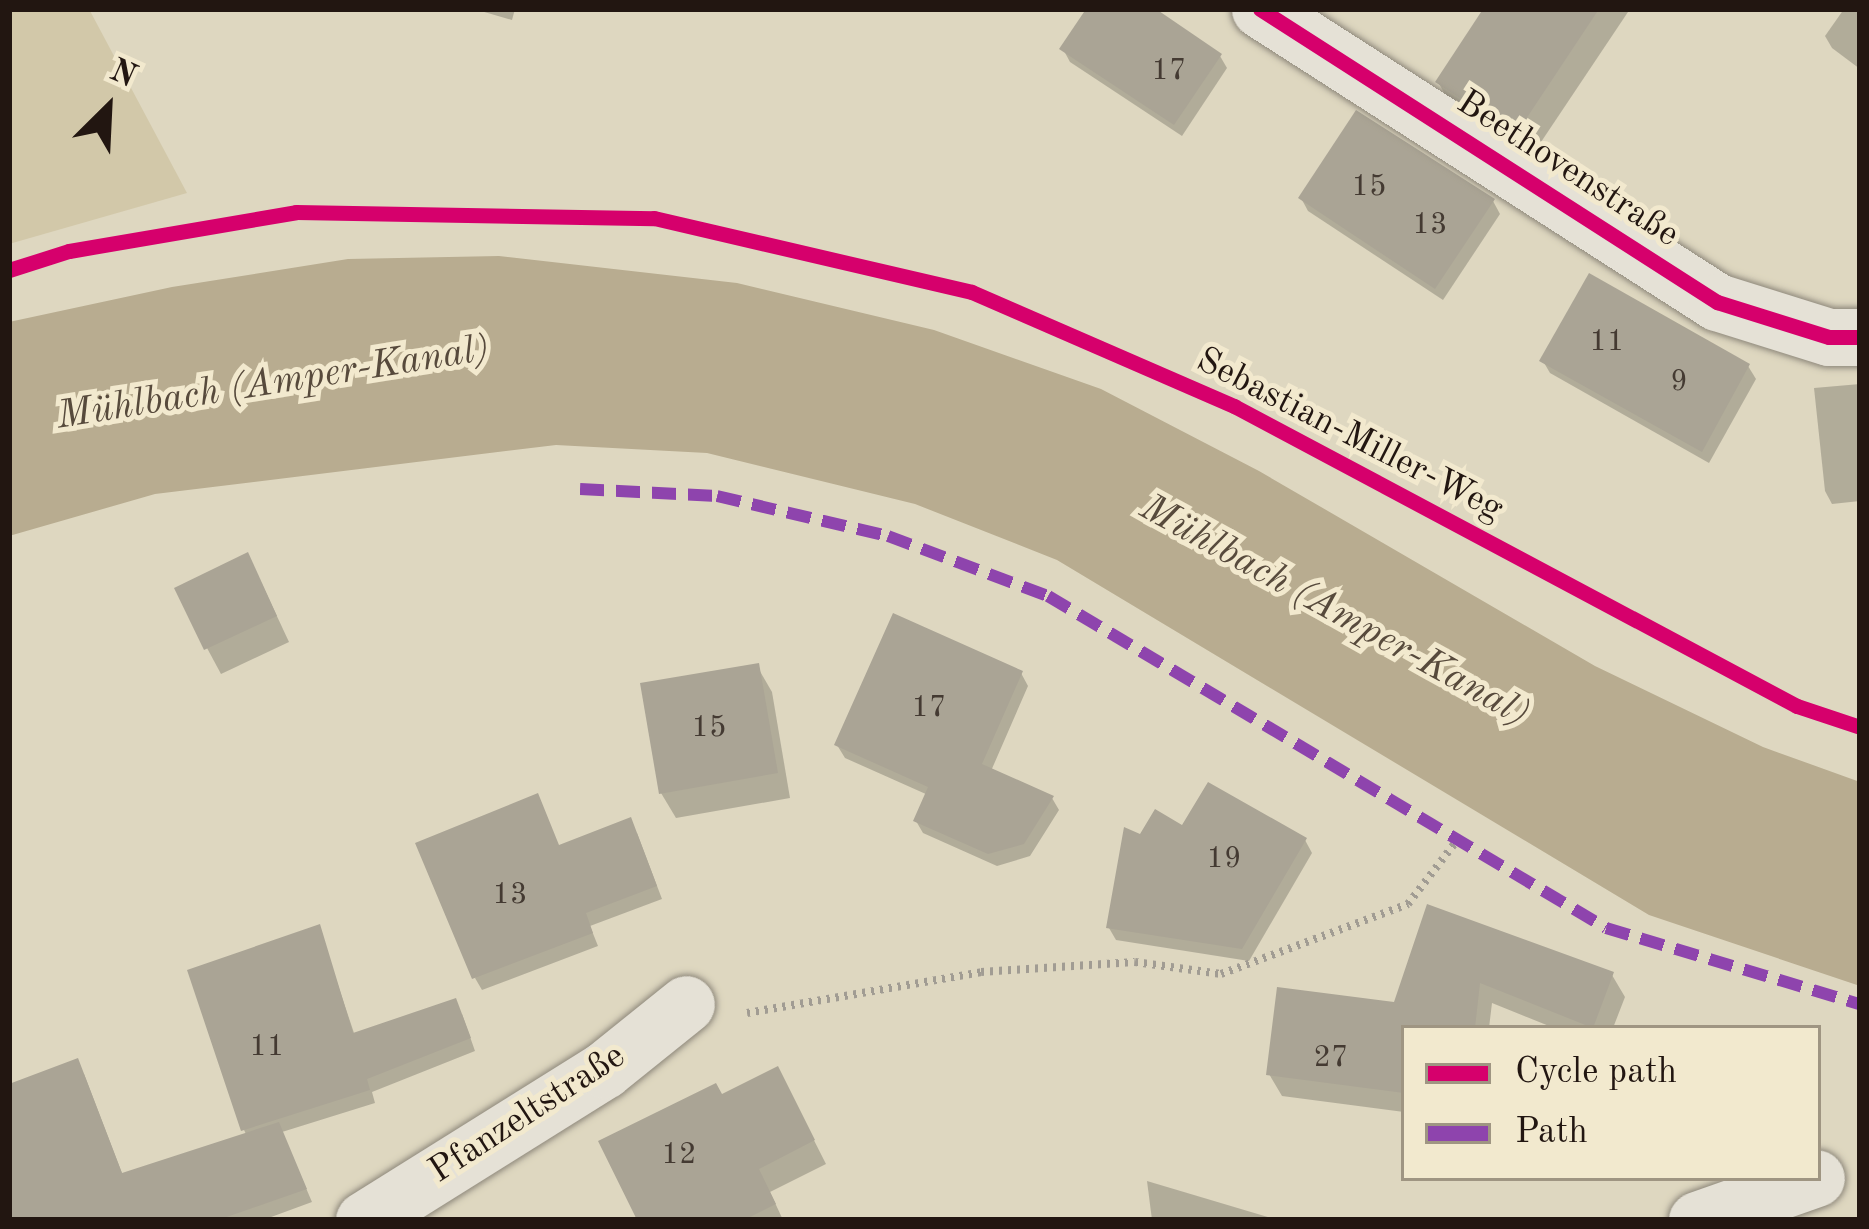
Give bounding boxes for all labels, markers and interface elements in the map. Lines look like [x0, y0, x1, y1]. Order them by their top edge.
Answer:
north arrow [48, 48, 168, 168]
house number: 17 [1152, 53, 1186, 89]
text: N [105, 54, 141, 95]
street label: Beethovenstraße [1448, 82, 1686, 258]
house number: 15 [1352, 169, 1386, 205]
house number: 13 [1413, 207, 1447, 243]
house number: 11 [1590, 324, 1624, 360]
water label: Mühlbach (Amper-Kanal) [53, 327, 493, 441]
street label: Sebastian-Miller-Weg [1188, 340, 1510, 532]
house number: 9 [1670, 364, 1688, 400]
water label: Mühlbach (Amper-Kanal) [1131, 486, 1537, 738]
house number: 17 [912, 690, 946, 726]
house number: 15 [692, 710, 726, 746]
house number: 19 [1207, 841, 1241, 877]
house number: 13 [493, 877, 527, 913]
legend [1401, 1025, 1821, 1181]
house number: 11 [250, 1029, 284, 1065]
street label: Pfanzeltstraße [422, 1036, 634, 1194]
house number: 27 [1314, 1040, 1348, 1076]
text: Cycle path [1515, 1055, 1677, 1091]
text: Path [1515, 1115, 1588, 1151]
house number: 12 [662, 1137, 696, 1173]

